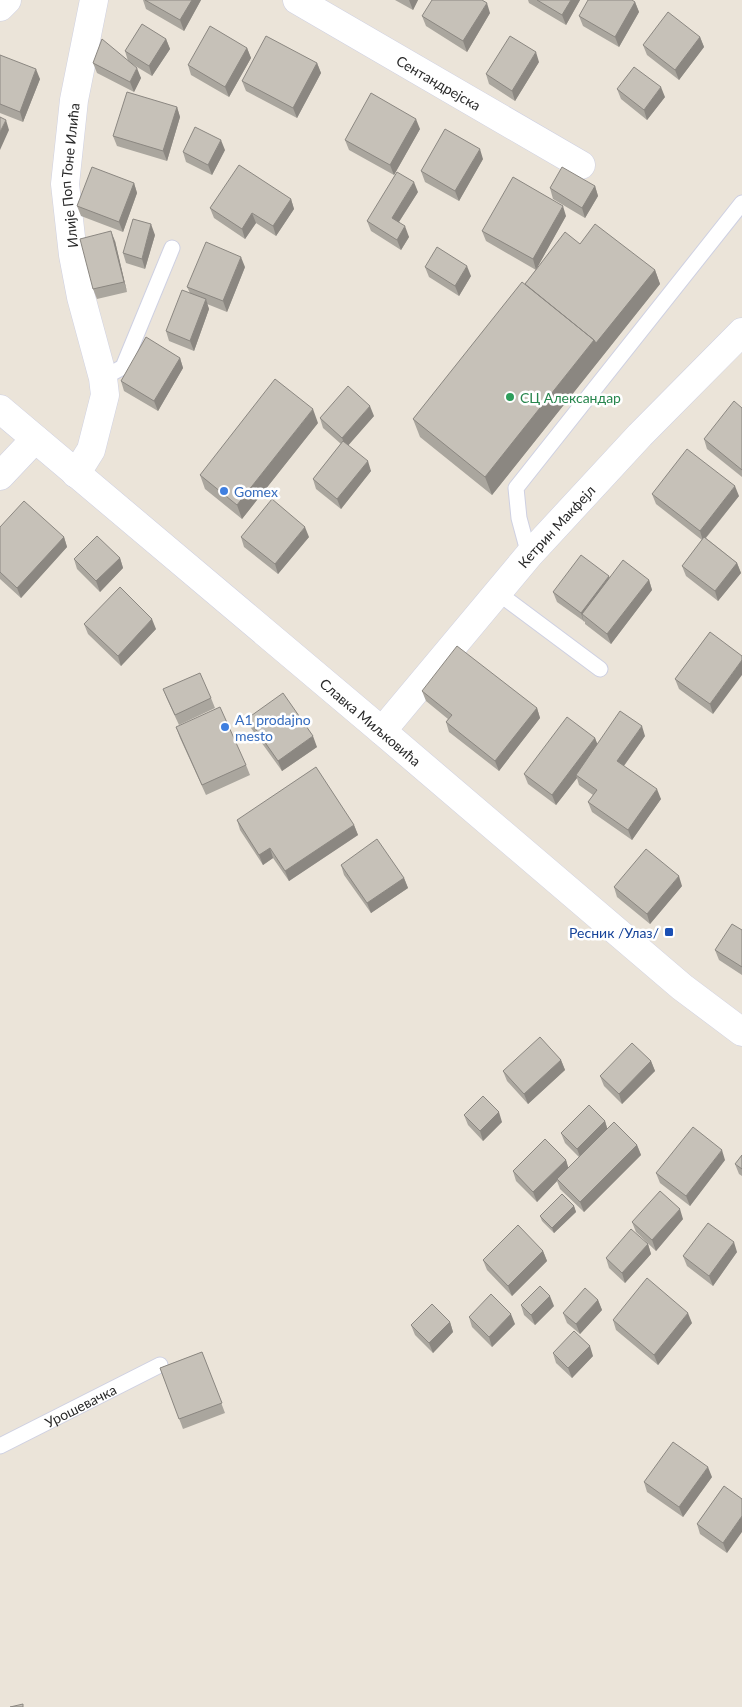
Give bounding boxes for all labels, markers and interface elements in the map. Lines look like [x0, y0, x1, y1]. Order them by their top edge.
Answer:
street label: Сентандрејска [394, 51, 484, 114]
street label: Илије Поп Тоне Илића [56, 102, 82, 249]
place label: СЦ Александар [520, 389, 621, 406]
marker: СЦ Александар [504, 391, 516, 403]
street label: Кетрин Макфејл [514, 481, 598, 571]
place label: Gomex [234, 483, 278, 500]
marker: Gomex [218, 485, 230, 497]
street label: Славка Миљковића [317, 674, 425, 769]
place label: A1 prodajno mesto [235, 711, 311, 744]
marker: A1 prodajno mesto [219, 721, 231, 733]
place label: Ресник /Улаз/ [569, 924, 659, 941]
marker: Ресник /Улаз/ [663, 926, 675, 938]
street label: Урошевачка [42, 1380, 119, 1431]

